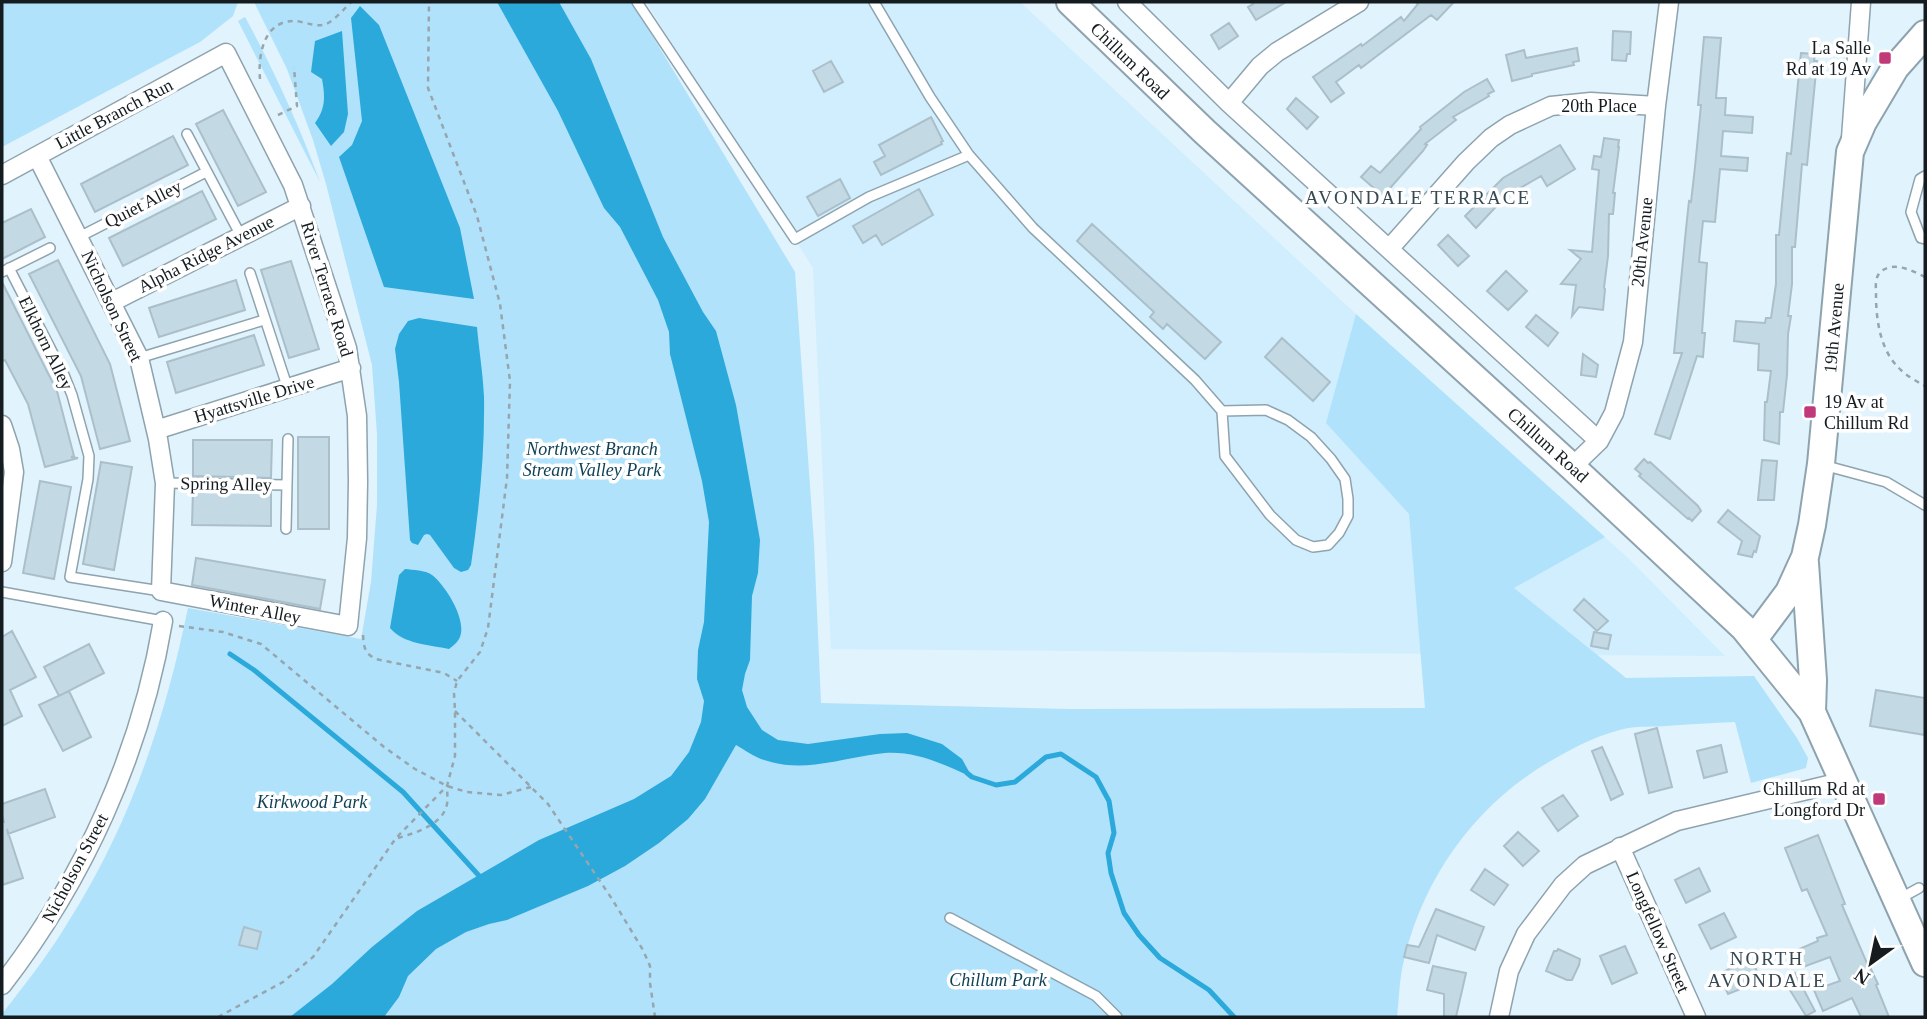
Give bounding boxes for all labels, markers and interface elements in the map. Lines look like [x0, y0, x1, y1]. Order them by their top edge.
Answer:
street label: Chillum Road [1087, 19, 1173, 103]
place label: La Salle Rd at 19 Av [1786, 38, 1871, 79]
marker: La Salle Rd at 19 Av [1877, 50, 1893, 66]
street label: Little Branch Run [52, 75, 176, 153]
street label: 20th Place [1561, 96, 1637, 116]
street label: Quiet Alley [101, 176, 185, 232]
district label: AVONDALE TERRACE [1305, 187, 1531, 208]
street label: 20th Avenue [1627, 196, 1657, 288]
street label: Alpha Ridge Avenue [135, 211, 277, 297]
street label: River Terrace Road [297, 219, 357, 359]
street label: Nicholson Street [77, 247, 147, 365]
street label: 19th Avenue [1820, 282, 1848, 374]
street label: Elkhorn Alley [15, 293, 77, 393]
street label: Hyattsville Drive [192, 371, 316, 427]
place label: 19 Av at Chillum Rd [1824, 392, 1909, 433]
street label: Chillum Road [1504, 404, 1592, 486]
marker: 19 Av at Chillum Rd [1802, 404, 1818, 420]
park label: Northwest Branch Stream Valley Park [523, 439, 662, 480]
street label: Spring Alley [180, 473, 272, 495]
street label: Winter Alley [208, 590, 302, 628]
place label: Chillum Rd at Longford Dr [1763, 779, 1865, 820]
marker: Chillum Rd at Longford Dr [1871, 791, 1887, 807]
park label: Kirkwood Park [256, 792, 368, 812]
street label: Nicholson Street [38, 810, 112, 926]
street label: Longfellow Street [1622, 868, 1694, 996]
north arrow [1836, 928, 1906, 998]
district label: NORTH AVONDALE [1707, 948, 1827, 991]
text: N [1850, 964, 1873, 989]
park label: Chillum Park [949, 970, 1048, 990]

